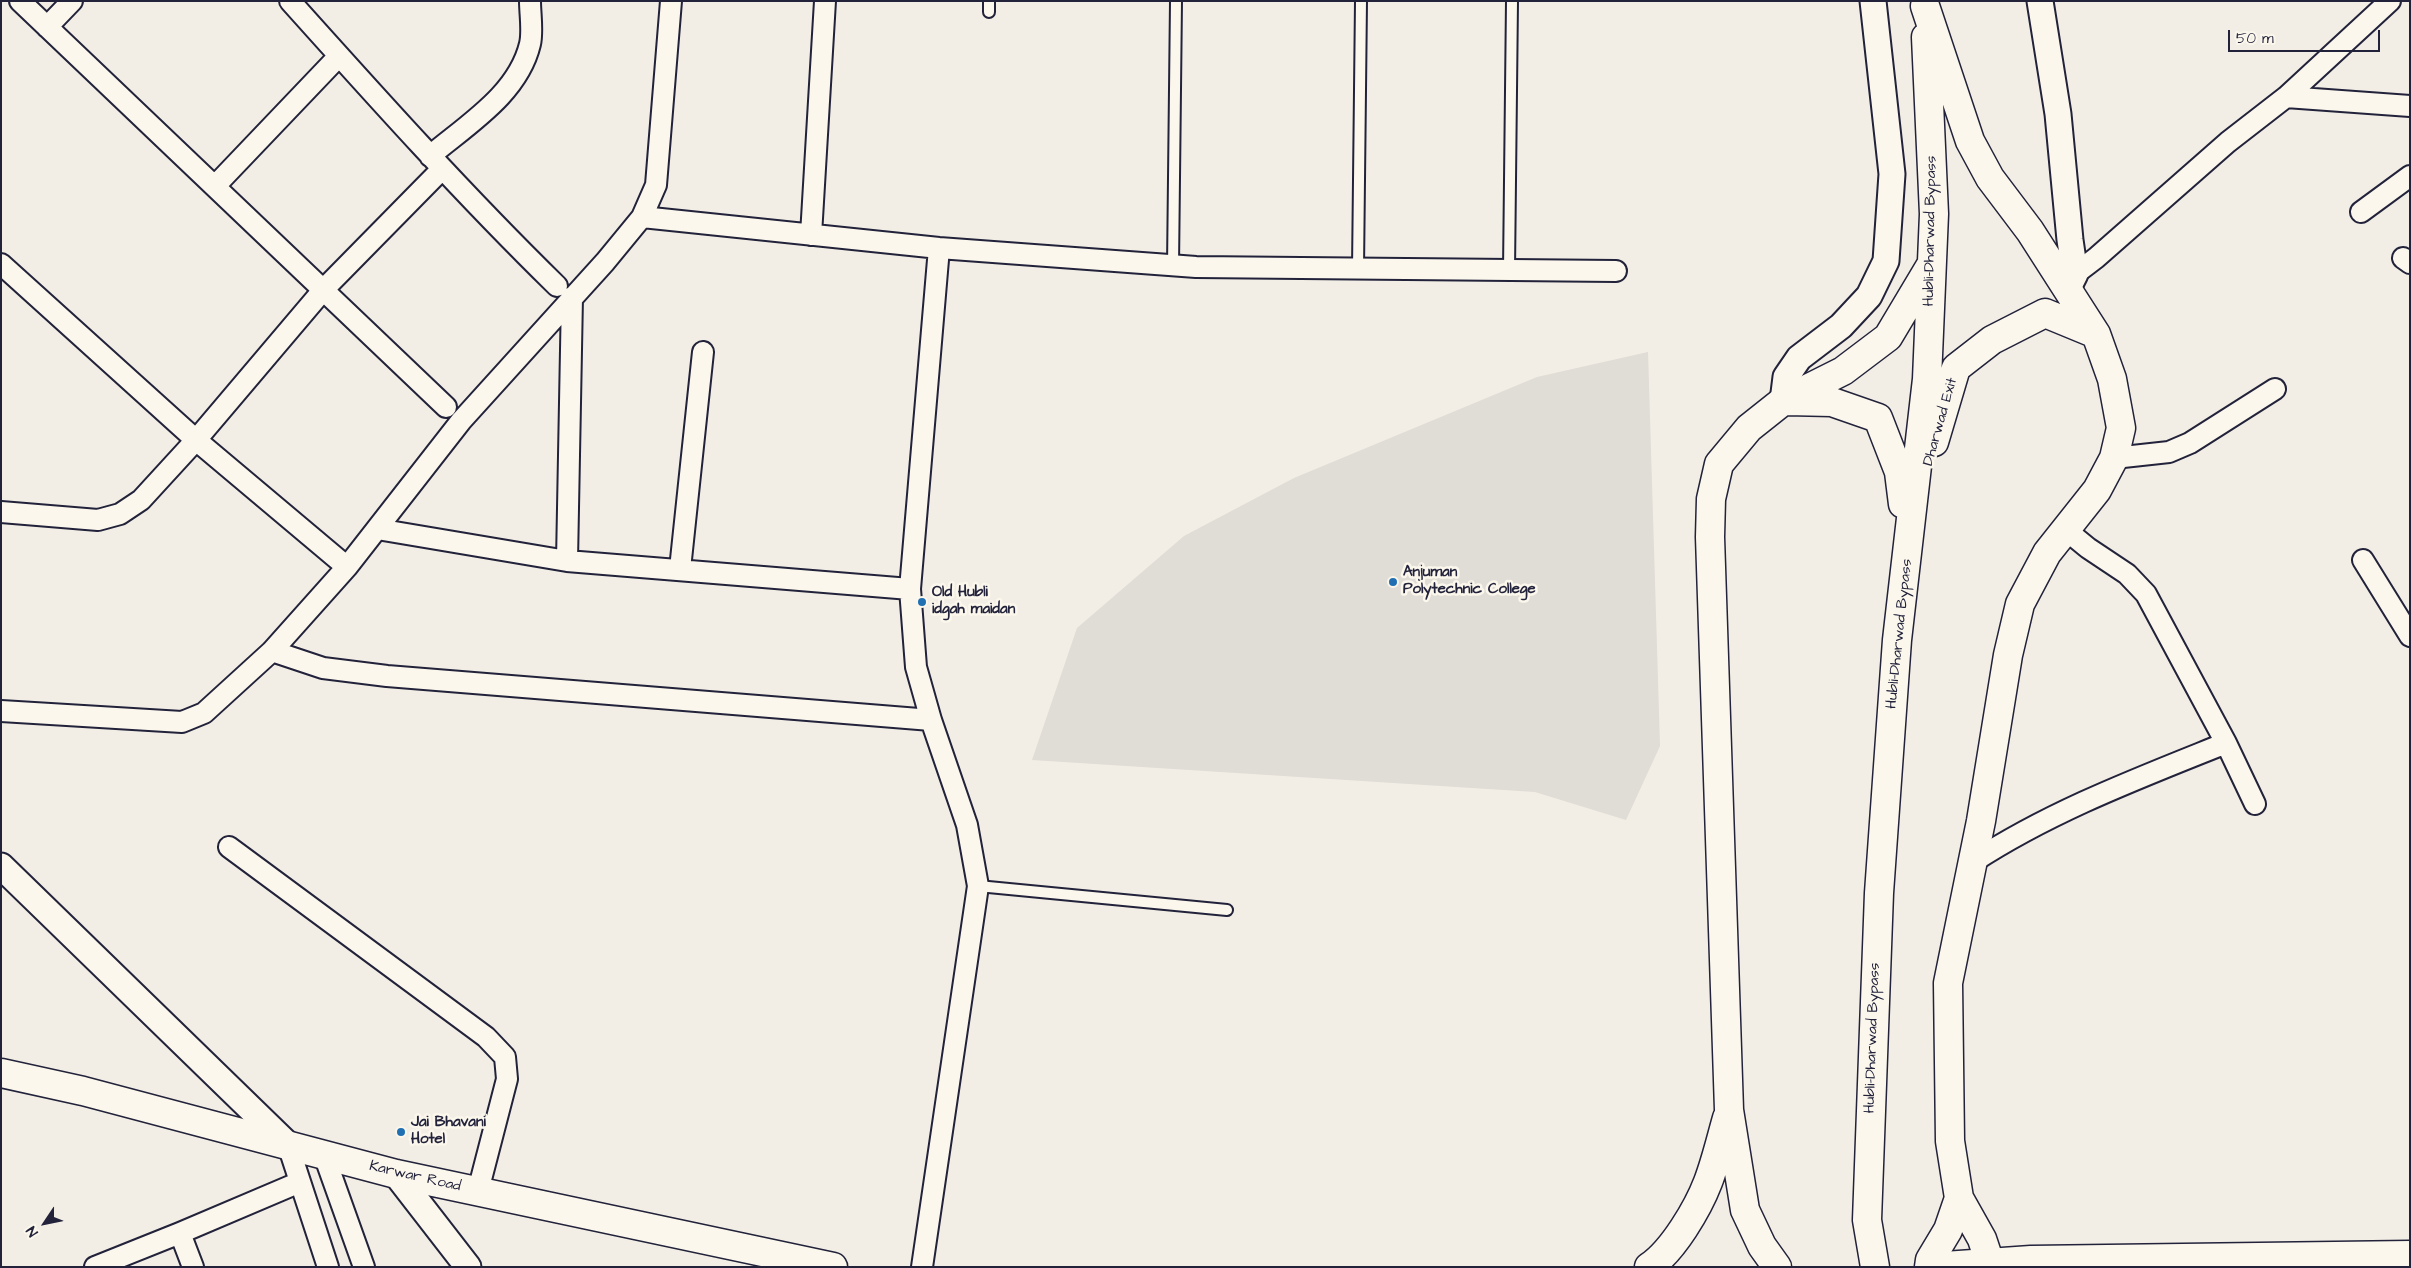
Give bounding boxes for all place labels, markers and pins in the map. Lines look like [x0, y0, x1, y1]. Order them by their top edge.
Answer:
place label: Anjuman Polytechnic College [1403, 564, 1536, 599]
marker: Anjuman Polytechnic College [1387, 576, 1399, 588]
place label: Old Hubli idgah maidan [932, 584, 1015, 619]
marker: Old Hubli idgah maidan [916, 596, 928, 608]
place label: Jai Bhavani Hotel [411, 1114, 486, 1149]
marker: Jai Bhavani Hotel [395, 1126, 407, 1138]

